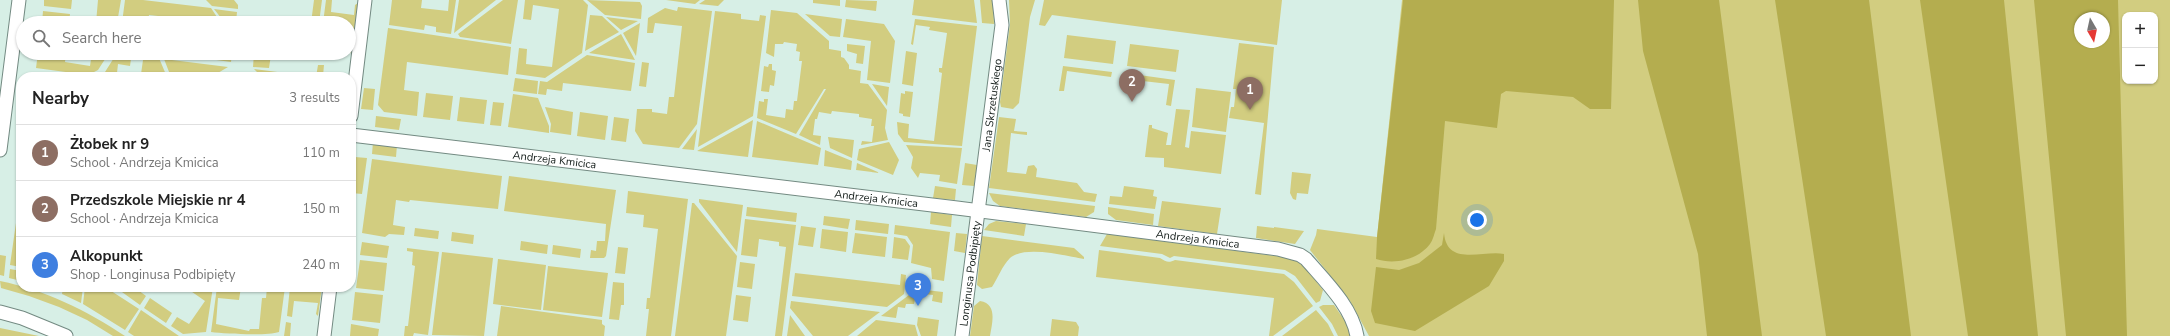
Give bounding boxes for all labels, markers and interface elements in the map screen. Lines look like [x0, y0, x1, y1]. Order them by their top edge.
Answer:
north arrow [2074, 12, 2110, 48]
map controls [2122, 12, 2158, 84]
button: + [2122, 12, 2158, 48]
search box [16, 16, 356, 60]
icon: search [30, 27, 52, 49]
text: Search here [62, 28, 142, 48]
button: − [2122, 48, 2158, 84]
street label: Jana Skrzetuskiego [978, 58, 1005, 153]
pin: 2 [1119, 69, 1145, 102]
pin: 1 [1237, 77, 1263, 110]
text: Nearby [32, 87, 89, 110]
text: 3 results [289, 89, 340, 107]
text: Żłobek nr 9 [70, 134, 149, 154]
text: 1 [41, 144, 49, 162]
text: 110 m [302, 144, 340, 162]
street label: Andrzeja Kmicica [512, 147, 597, 172]
text: School · Andrzeja Kmicica [70, 154, 219, 172]
street label: Andrzeja Kmicica [833, 186, 919, 211]
text: Przedszkole Miejskie nr 4 [70, 190, 245, 210]
text: 2 [41, 200, 49, 218]
text: 150 m [302, 200, 340, 218]
text: School · Andrzeja Kmicica [70, 210, 219, 228]
your location [1467, 210, 1487, 230]
street label: Longinusa Podbipięty [956, 219, 984, 327]
street label: Andrzeja Kmicica [1155, 226, 1241, 252]
text: Alkopunkt [70, 246, 143, 266]
text: 3 [41, 256, 49, 274]
text: 240 m [302, 256, 340, 274]
text: Shop · Longinusa Podbipięty [70, 266, 235, 284]
pin: 3 [905, 273, 931, 306]

